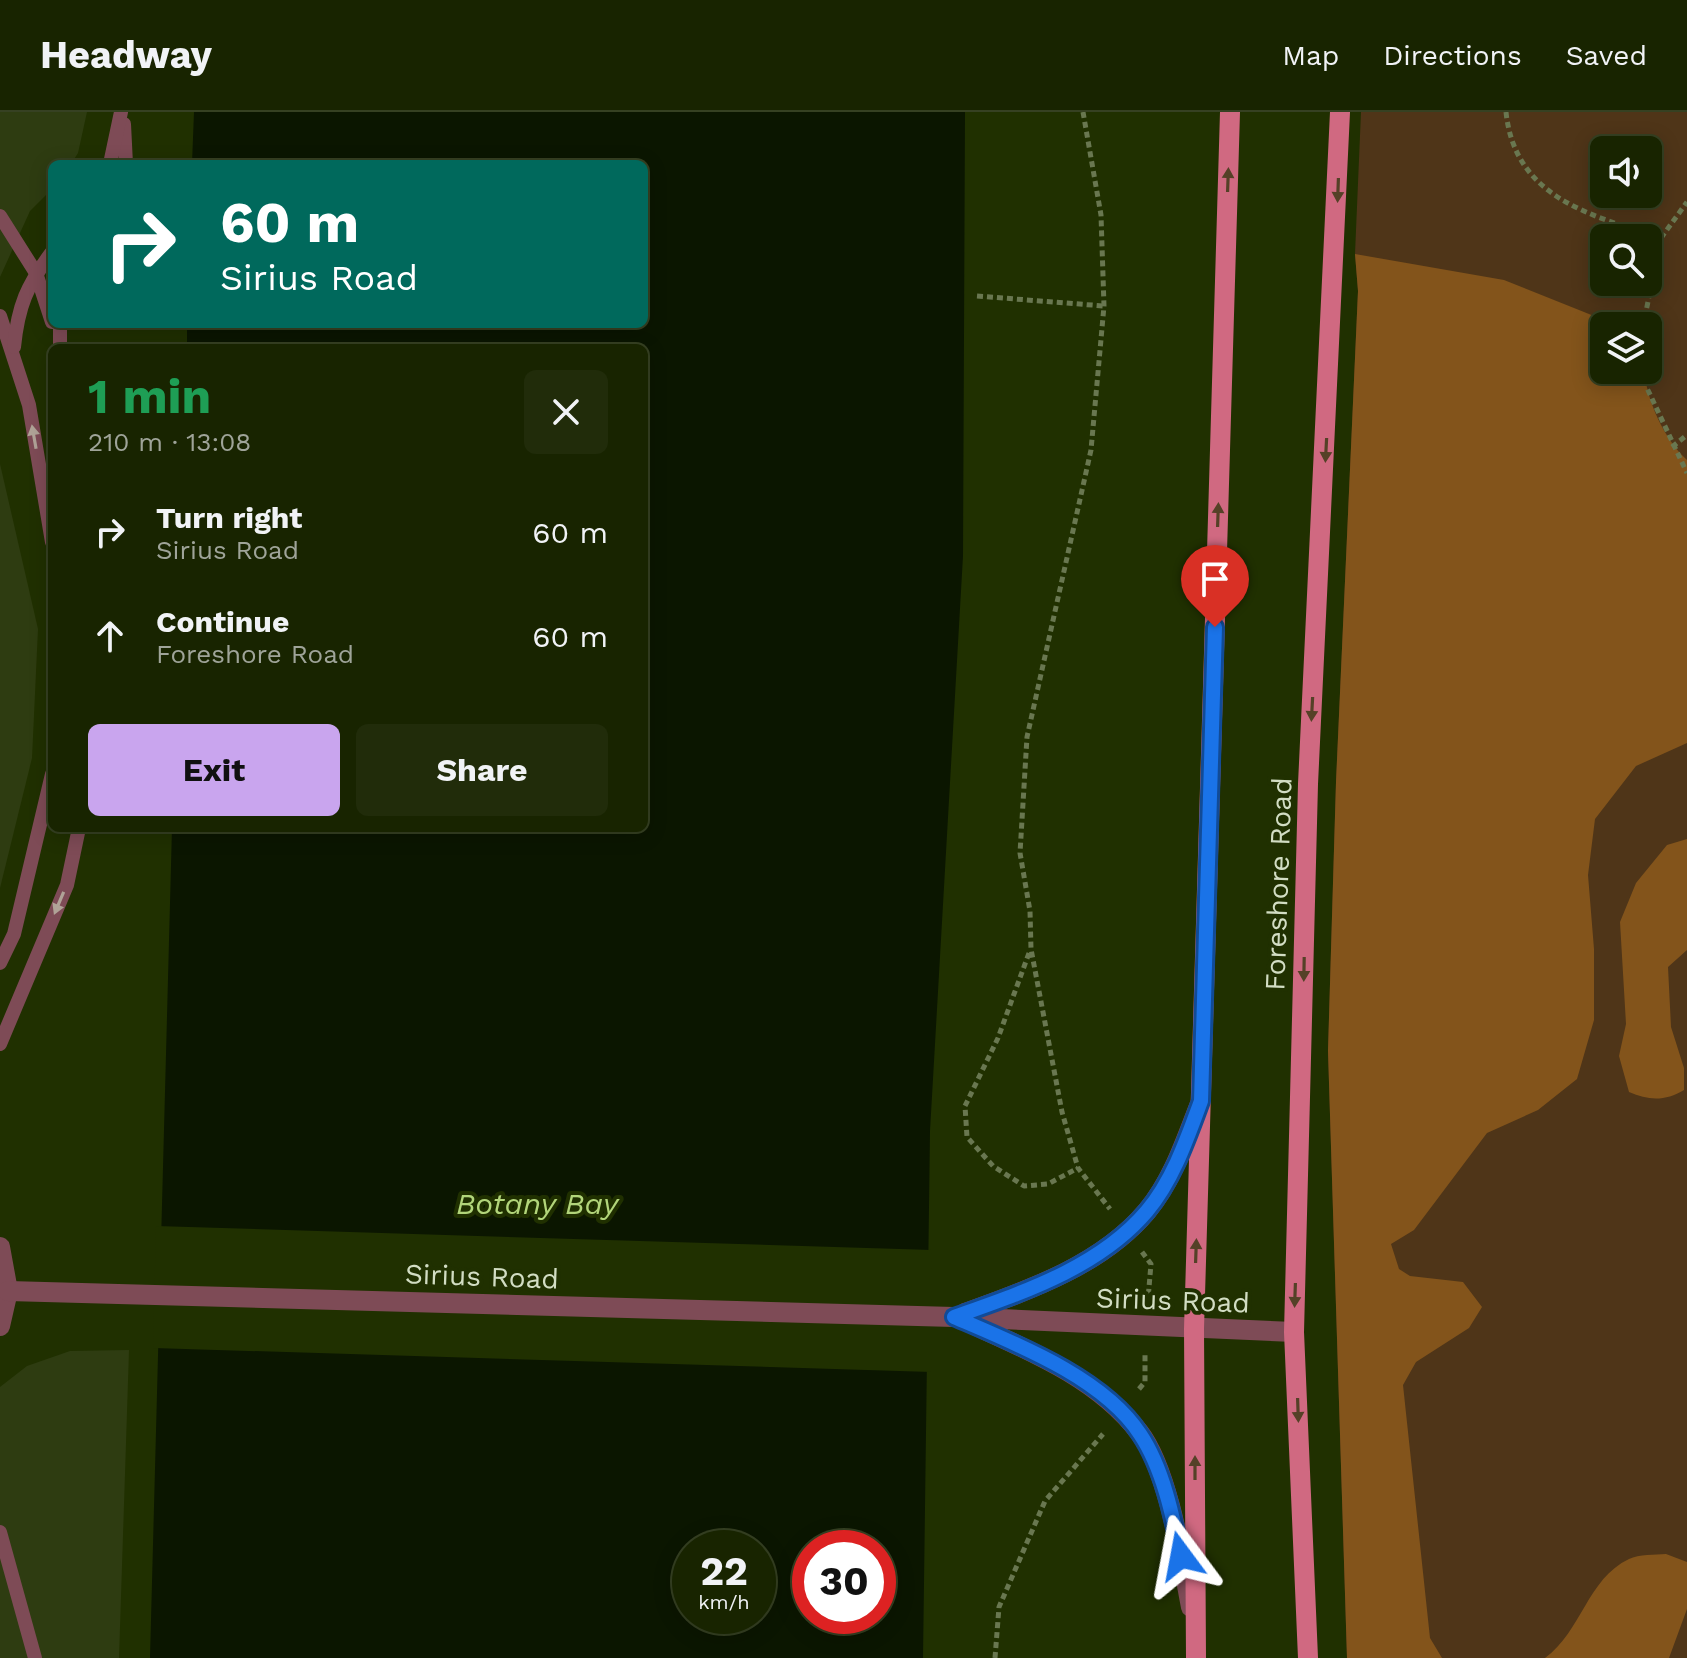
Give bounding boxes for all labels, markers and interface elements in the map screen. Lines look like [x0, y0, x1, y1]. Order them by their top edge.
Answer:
text: Headway [40, 33, 212, 77]
text: Map [1282, 39, 1339, 72]
text: Directions [1383, 39, 1522, 72]
text: Saved [1566, 39, 1647, 72]
map controls [1590, 136, 1662, 384]
button: sound [1590, 136, 1662, 208]
one-way arrow [1221, 167, 1234, 192]
one-way arrow [1331, 178, 1344, 203]
text: 60 m [220, 190, 359, 256]
icon: right [88, 192, 192, 296]
button: search [1590, 224, 1662, 296]
text: Sirius Road [220, 257, 418, 299]
button: layers [1590, 312, 1662, 384]
text: 1 min [88, 368, 211, 425]
button: close [524, 370, 608, 454]
one-way arrow [28, 425, 40, 450]
text: 210 m · 13:08 [88, 427, 251, 457]
one-way arrow [1319, 438, 1332, 463]
text: Turn right [156, 500, 302, 535]
one-way arrow [1212, 502, 1224, 527]
icon: right [88, 510, 132, 554]
text: 60 m [532, 515, 608, 550]
text: Sirius Road [156, 535, 299, 565]
pin [1181, 545, 1249, 627]
icon: arrive [1193, 557, 1237, 601]
text: Continue [156, 604, 289, 639]
icon: ahead [88, 614, 132, 658]
text: 60 m [532, 619, 608, 654]
text: Foreshore Road [156, 639, 354, 669]
one-way arrow [1305, 697, 1318, 722]
button: Exit [88, 724, 340, 816]
button: Share [356, 724, 608, 816]
street label: Foreshore Road [1258, 777, 1299, 991]
one-way arrow [53, 891, 66, 915]
one-way arrow [1297, 957, 1310, 982]
water label: Botany Bay [456, 1186, 620, 1221]
one-way arrow [1190, 1238, 1203, 1263]
street label: Sirius Road [404, 1257, 560, 1296]
street label: Sirius Road [1095, 1281, 1251, 1320]
one-way arrow [1289, 1283, 1302, 1308]
one-way arrow [1291, 1398, 1304, 1423]
one-way arrow [1189, 1455, 1201, 1480]
position arrow [1139, 1514, 1223, 1598]
speed limit sign: 30 [792, 1530, 896, 1634]
text: 22 [700, 1548, 748, 1595]
text: km/h [698, 1590, 750, 1614]

